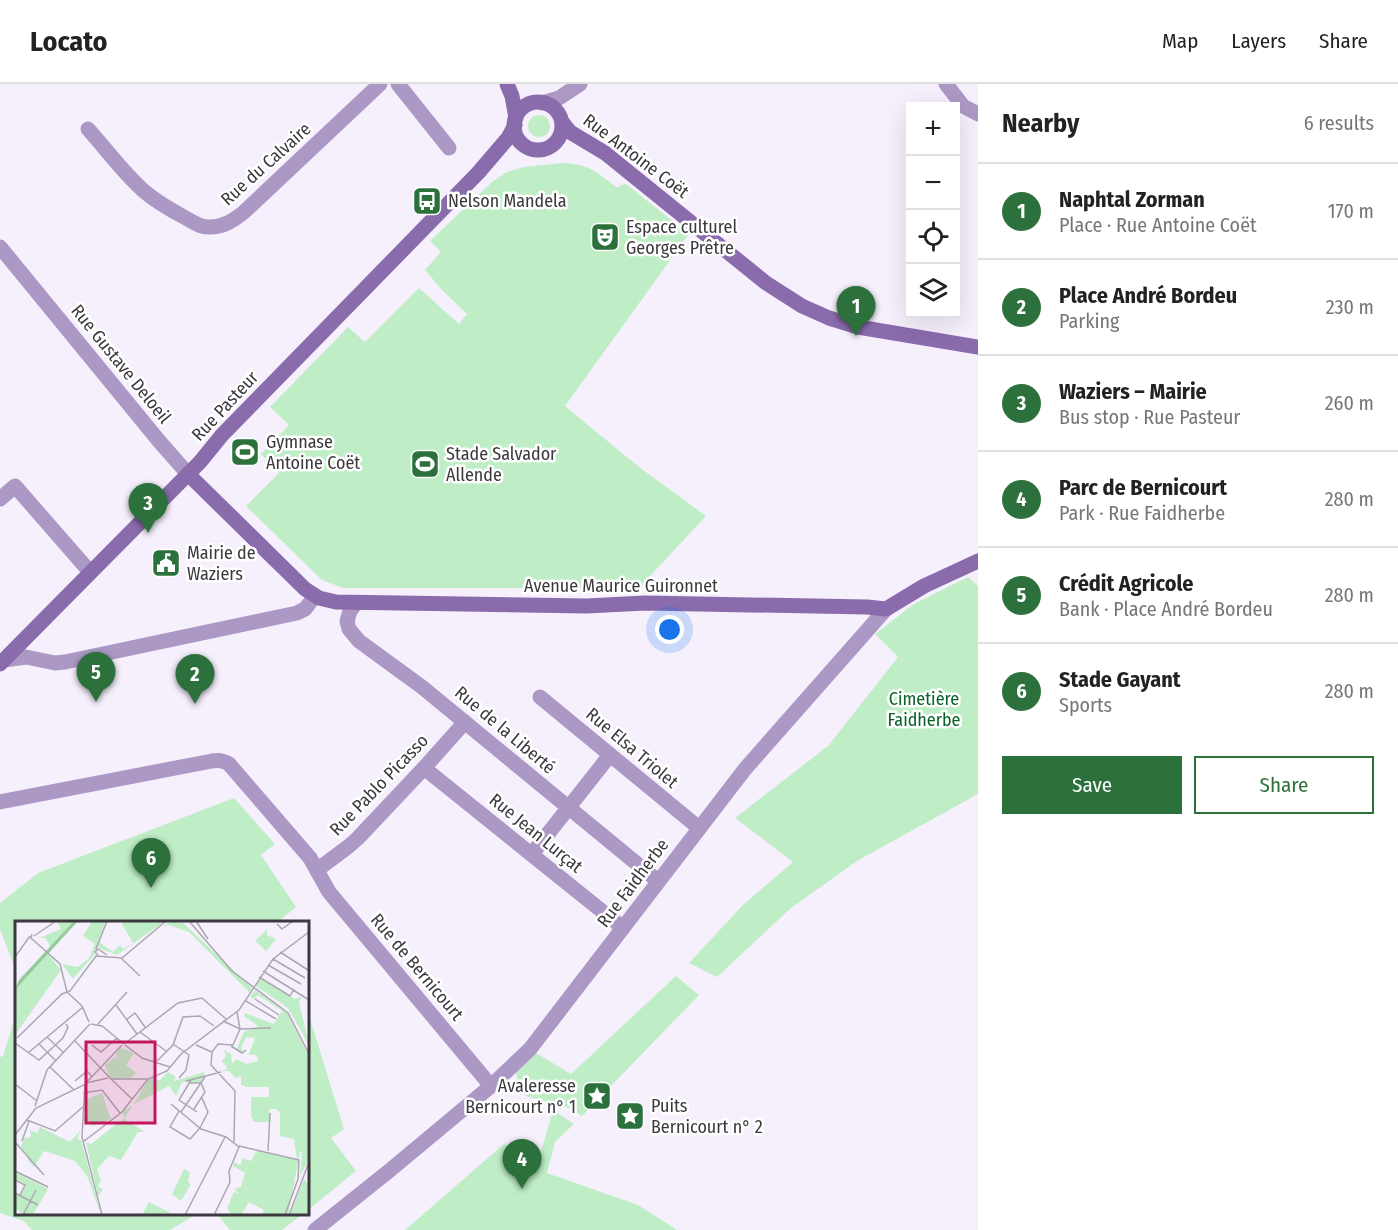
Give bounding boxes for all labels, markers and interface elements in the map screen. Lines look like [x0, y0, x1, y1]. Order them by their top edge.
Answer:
text: Locato [30, 25, 108, 58]
text: Map [1162, 28, 1198, 54]
text: Layers [1231, 28, 1286, 54]
text: Share [1319, 28, 1368, 54]
map controls [906, 102, 960, 318]
button: + [906, 102, 960, 156]
text: Nearby [1002, 108, 1079, 139]
street label: Rue Antoine Coët [579, 109, 693, 203]
text: 6 results [1304, 111, 1374, 135]
street label: Rue du Calvaire [216, 118, 316, 210]
button: − [906, 156, 960, 210]
bus stop icon: Nelson Mandela [411, 185, 443, 217]
text: Naphtal Zorman [1059, 186, 1205, 213]
place label: Nelson Mandela [448, 190, 567, 212]
text: 1 [1017, 199, 1026, 223]
text: 170 m [1328, 199, 1374, 223]
button: locate [906, 210, 960, 264]
text: Place · Rue Antoine Coët [1059, 213, 1257, 237]
place label: Espace culturel Georges Prêtre [626, 216, 737, 259]
theatre icon: Espace culturel Georges Prêtre [589, 221, 621, 253]
button: layers [906, 264, 960, 318]
text: Place André Bordeu [1059, 282, 1237, 309]
pin: 1 [836, 286, 876, 336]
text: 2 [1017, 295, 1026, 319]
text: 230 m [1326, 295, 1374, 319]
street label: Rue Gustave Deloeil [66, 300, 176, 428]
text: Parking [1059, 309, 1120, 333]
street label: Rue Pasteur [187, 366, 263, 445]
text: Waziers – Mairie [1059, 378, 1207, 405]
text: 3 [1017, 391, 1026, 415]
text: 260 m [1325, 391, 1374, 415]
text: Bus stop · Rue Pasteur [1059, 405, 1240, 429]
place label: Gymnase Antoine Coët [266, 431, 360, 474]
sports icon: Gymnase Antoine Coët [229, 436, 261, 468]
place label: Stade Salvador Allende [446, 443, 557, 486]
sports icon: Stade Salvador Allende [409, 448, 441, 480]
text: Parc de Bernicourt [1059, 474, 1227, 501]
pin: 3 [128, 484, 168, 533]
text: 4 [1016, 487, 1027, 511]
text: 280 m [1325, 487, 1374, 511]
text: Park · Rue Faidherbe [1059, 501, 1225, 525]
place label: Mairie de Waziers [187, 542, 256, 585]
public building icon: Mairie de Waziers [150, 547, 182, 579]
text: Crédit Agricole [1059, 570, 1193, 597]
street label: Avenue Maurice Guironnet [524, 575, 718, 597]
text: 5 [1017, 583, 1026, 607]
text: 280 m [1325, 583, 1374, 607]
text: Bank · Place André Bordeu [1059, 597, 1273, 621]
your location [655, 615, 684, 644]
pin: 5 [76, 652, 116, 702]
pin: 2 [176, 654, 214, 704]
text: Stade Gayant [1059, 666, 1180, 693]
text: 6 [1016, 679, 1027, 703]
text: 280 m [1325, 679, 1374, 703]
street label: Rue de la Liberté [450, 682, 560, 779]
park label: Cimetière Faidherbe [888, 688, 961, 731]
text: Sports [1059, 693, 1112, 717]
street label: Rue Elsa Triolet [581, 703, 683, 793]
street label: Rue Pablo Picasso [325, 730, 433, 840]
button: Save [1002, 756, 1182, 814]
button: Share [1194, 756, 1374, 814]
street label: Rue Jean Lurçat [485, 789, 587, 877]
street label: Rue Faidherbe [593, 834, 674, 932]
pin: 6 [132, 838, 170, 888]
street label: Rue de Bernicourt [366, 909, 468, 1025]
inset map [15, 921, 309, 1215]
place label: Avaleresse Bernicourt n° 1 [465, 1075, 576, 1118]
place icon: Avaleresse Bernicourt n° 1 [581, 1080, 613, 1112]
place label: Puits Bernicourt n° 2 [651, 1095, 763, 1138]
place icon: Puits Bernicourt n° 2 [614, 1100, 646, 1132]
pin: 4 [502, 1140, 542, 1189]

